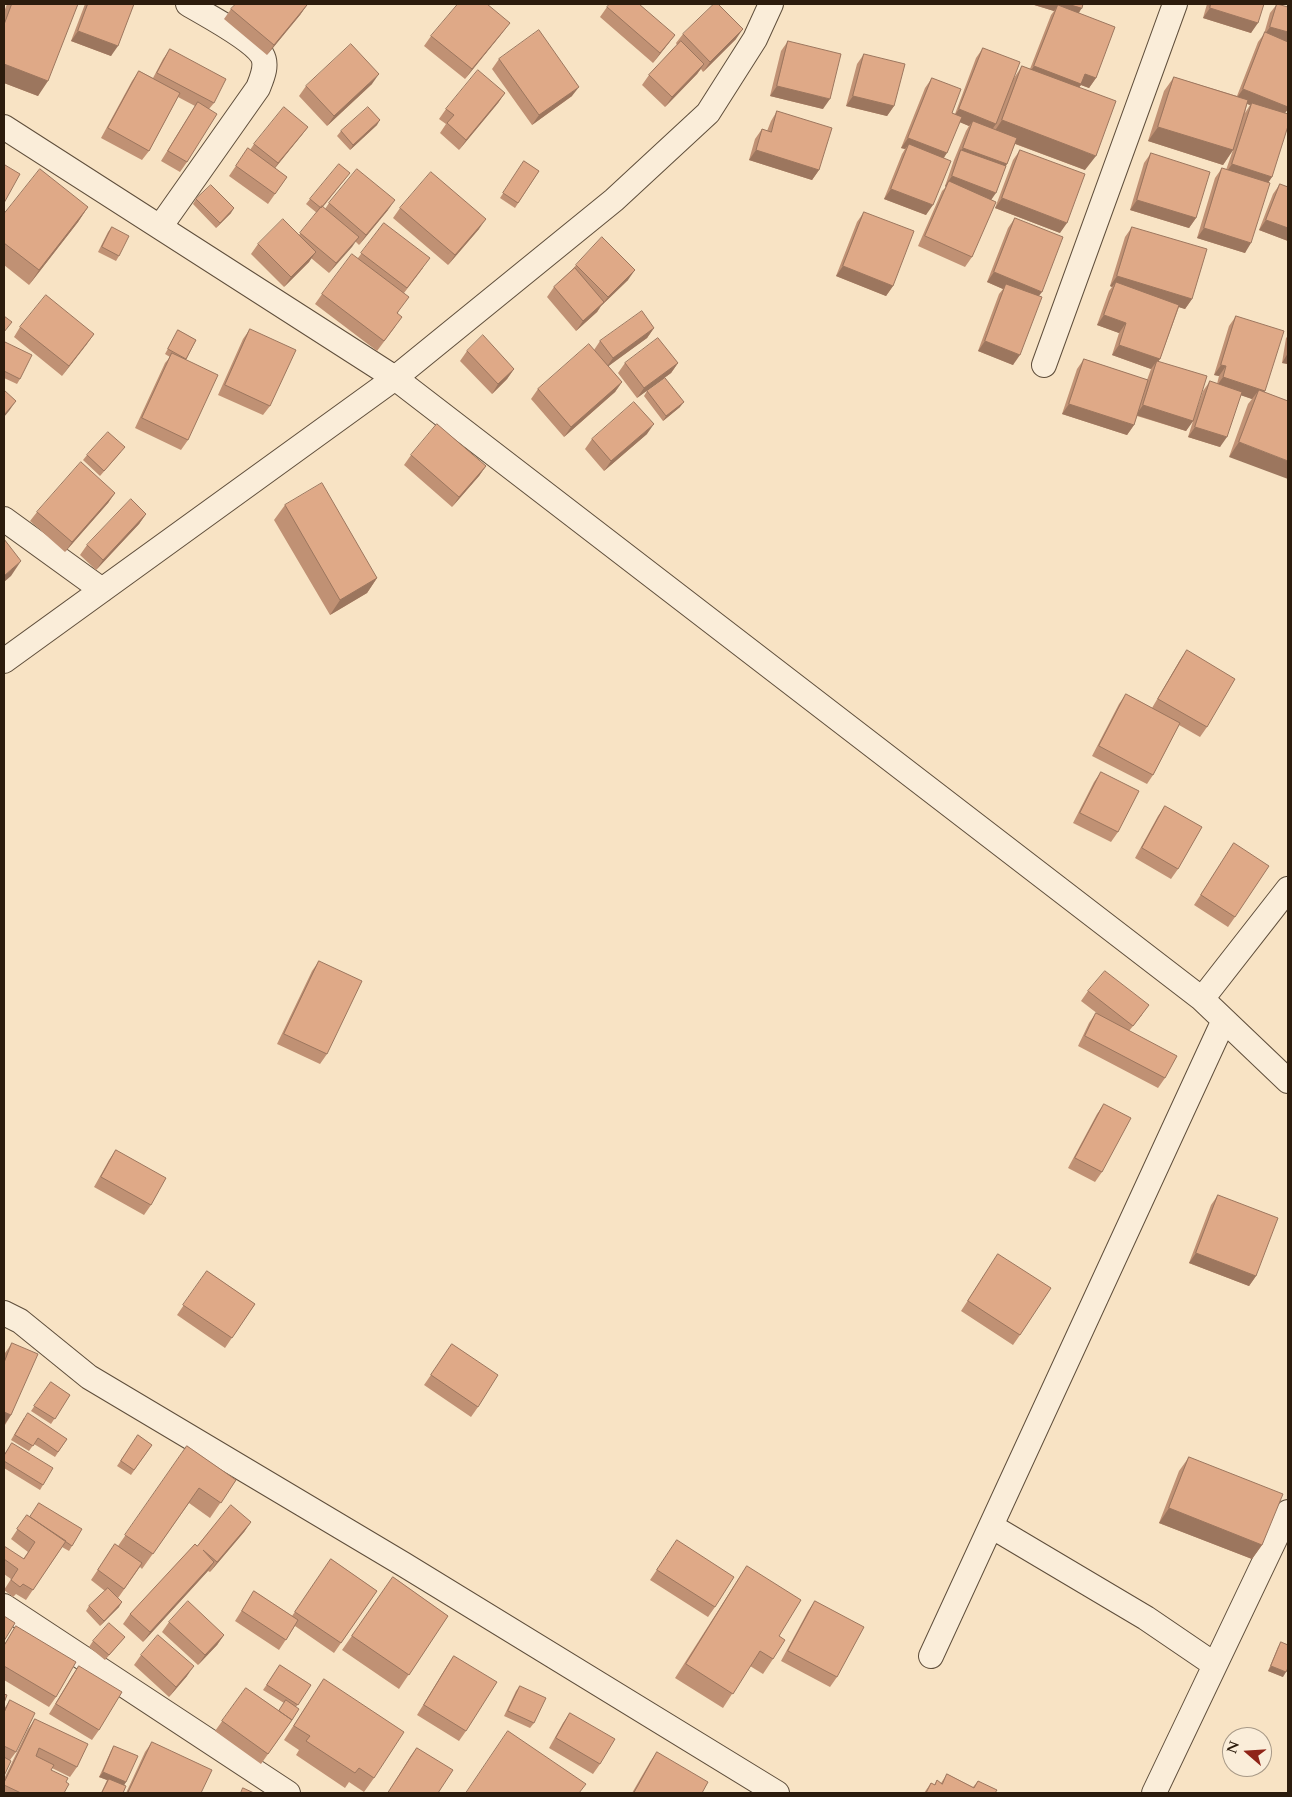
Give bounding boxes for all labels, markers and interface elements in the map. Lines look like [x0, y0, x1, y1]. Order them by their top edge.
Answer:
north arrow [1222, 1727, 1272, 1777]
text: N [1222, 1738, 1244, 1756]

